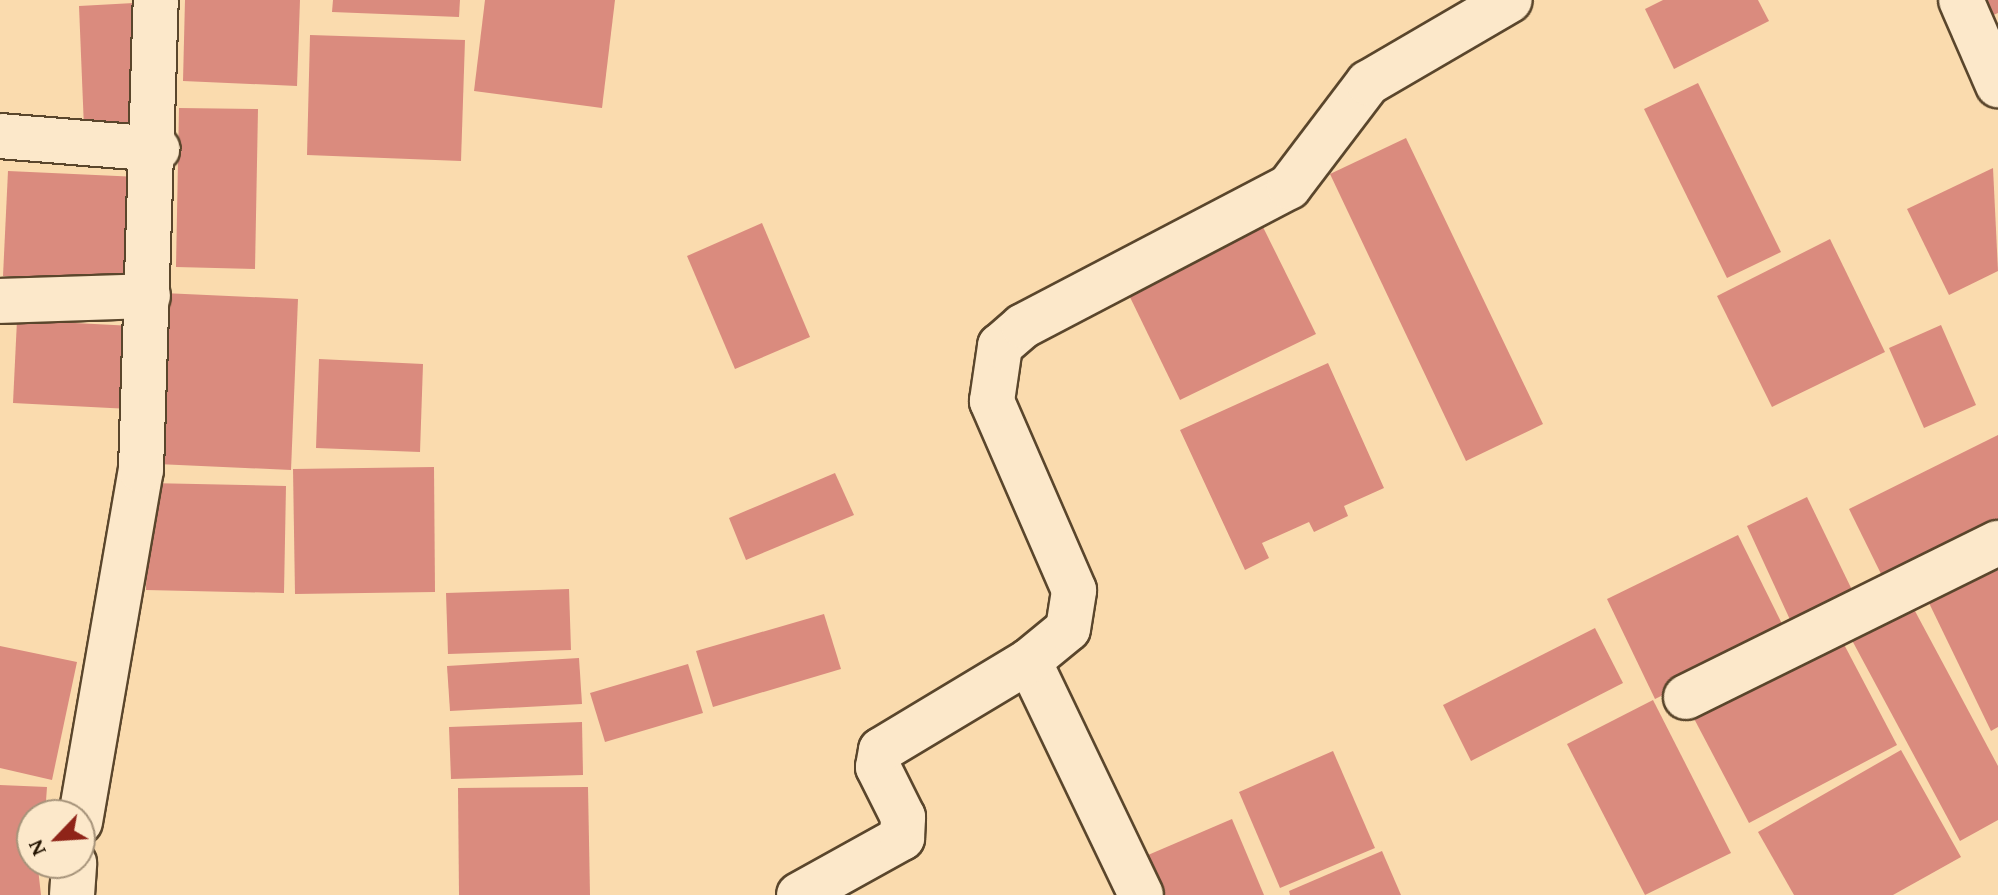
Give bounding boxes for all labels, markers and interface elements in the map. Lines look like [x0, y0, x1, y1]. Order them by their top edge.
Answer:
north arrow [16, 799, 96, 879]
text: N [18, 835, 54, 862]

